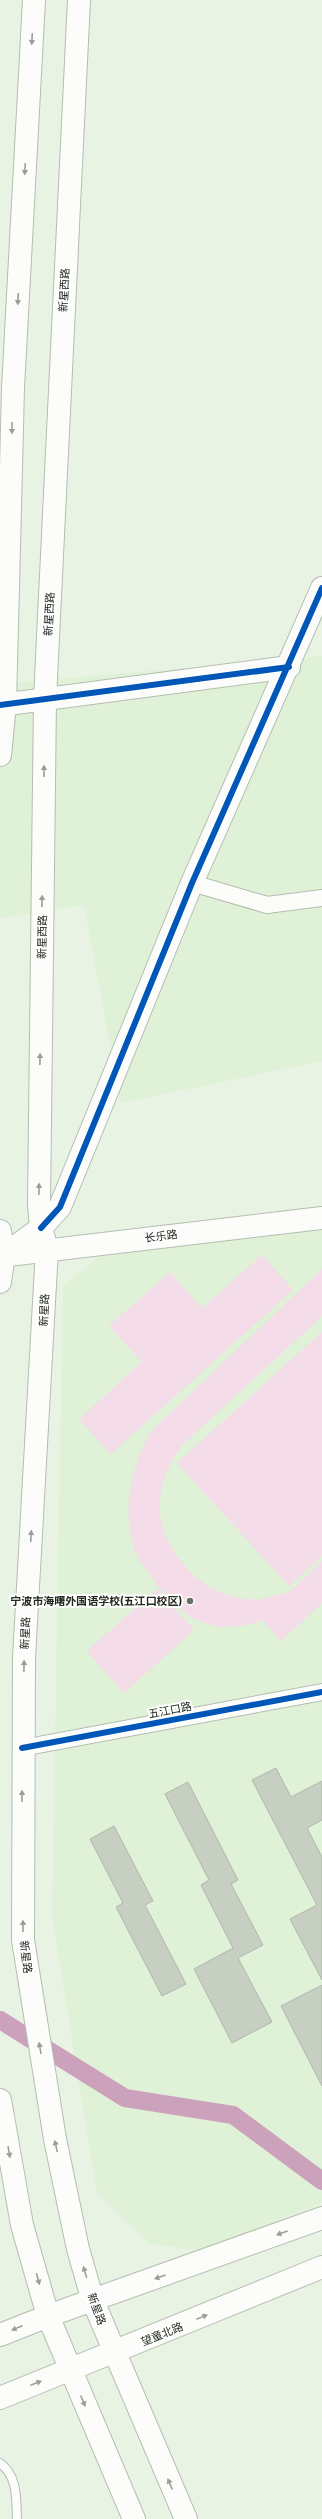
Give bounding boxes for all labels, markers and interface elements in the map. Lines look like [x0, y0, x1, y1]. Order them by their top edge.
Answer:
one-way arrow [29, 33, 35, 46]
one-way arrow [22, 163, 28, 176]
street label: 新星西路 [55, 268, 73, 312]
one-way arrow [15, 293, 21, 306]
one-way arrow [9, 422, 15, 435]
street label: 新星西路 [40, 592, 58, 636]
one-way arrow [41, 764, 47, 777]
one-way arrow [39, 894, 45, 907]
street label: 新星西路 [34, 915, 50, 959]
one-way arrow [37, 1052, 43, 1065]
one-way arrow [36, 1182, 42, 1195]
street label: 长乐路 [144, 1226, 178, 1246]
street label: 新星路 [35, 1293, 53, 1327]
one-way arrow [28, 1529, 34, 1542]
place label: 宁波市海曙外国语学校(五江口校区) [10, 1593, 182, 1609]
marker: 宁波市海曙外国语学校(五江口校区) [185, 1596, 195, 1606]
street label: 新星路 [16, 1616, 34, 1650]
one-way arrow [21, 1659, 27, 1672]
street label: 五江口路 [147, 1698, 193, 1722]
one-way arrow [19, 1789, 25, 1802]
one-way arrow [20, 1919, 26, 1932]
street label: 新星路 [16, 1940, 36, 1974]
one-way arrow [37, 2042, 43, 2054]
one-way arrow [53, 2139, 59, 2152]
one-way arrow [6, 2146, 12, 2158]
one-way arrow [276, 2230, 288, 2236]
one-way arrow [82, 2266, 88, 2278]
one-way arrow [35, 2273, 41, 2285]
one-way arrow [153, 2274, 165, 2280]
street label: 新星路 [84, 2291, 110, 2327]
one-way arrow [197, 2314, 208, 2320]
street label: 望童北路 [139, 2318, 185, 2350]
one-way arrow [11, 2326, 23, 2332]
one-way arrow [31, 2380, 43, 2386]
one-way arrow [80, 2395, 86, 2407]
one-way arrow [167, 2478, 173, 2489]

